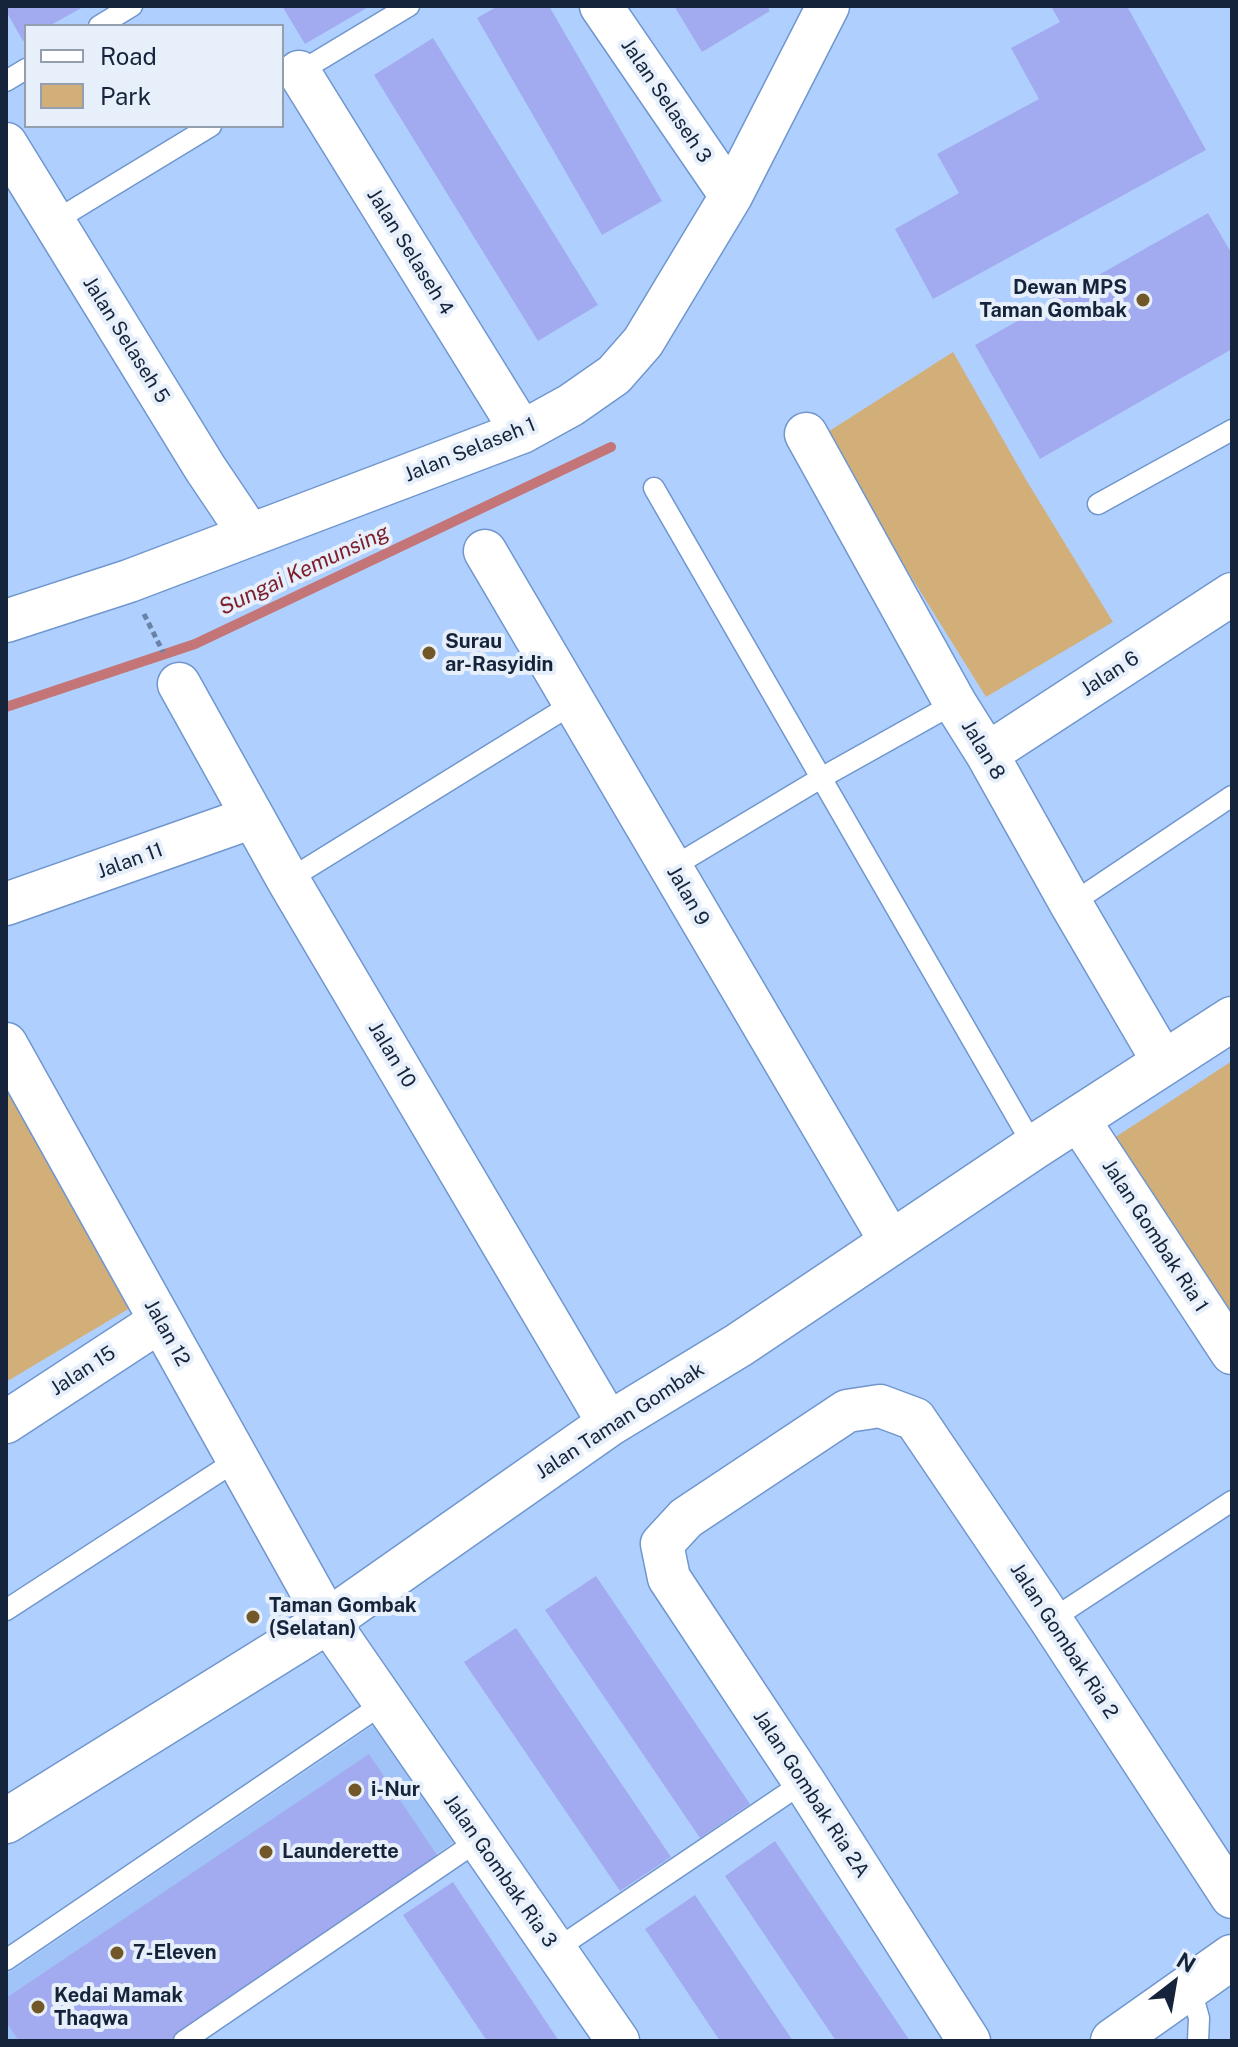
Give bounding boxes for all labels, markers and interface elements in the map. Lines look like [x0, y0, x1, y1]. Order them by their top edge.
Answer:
legend [24, 24, 284, 128]
street label: Jalan Selaseh 3 [616, 34, 716, 168]
text: Road [100, 42, 157, 70]
text: Park [100, 82, 151, 110]
street label: Jalan Selaseh 4 [362, 184, 458, 320]
street label: Jalan Selaseh 5 [78, 272, 174, 408]
place label: Dewan MPS Taman Gombak [979, 276, 1127, 323]
marker: Dewan MPS Taman Gombak [1134, 291, 1152, 309]
street label: Jalan Selaseh 1 [401, 413, 539, 487]
water label: Sungai Kemunsing [215, 519, 393, 621]
place label: Surau ar-Rasyidin [445, 630, 553, 677]
marker: Surau ar-Rasyidin [420, 644, 438, 662]
street label: Jalan 6 [1076, 646, 1144, 702]
street label: Jalan 8 [956, 716, 1010, 784]
street label: Jalan 11 [94, 838, 166, 884]
street label: Jalan 9 [661, 862, 715, 930]
street label: Jalan 10 [363, 1018, 421, 1092]
street label: Jalan Gombak Ria 1 [1097, 1155, 1213, 1317]
street label: Jalan 12 [139, 1296, 195, 1370]
street label: Jalan 15 [46, 1341, 120, 1401]
street label: Jalan Taman Gombak [531, 1358, 709, 1484]
street label: Jalan Gombak Ria 2 [1005, 1559, 1123, 1723]
place label: Taman Gombak (Selatan) [269, 1594, 417, 1641]
marker: Taman Gombak (Selatan) [244, 1608, 262, 1626]
street label: Jalan Gombak Ria 2A [748, 1706, 874, 1882]
place label: i-Nur [371, 1778, 420, 1802]
marker: i-Nur [346, 1781, 364, 1799]
street label: Jalan Gombak Ria 3 [438, 1790, 562, 1952]
place label: Launderette [282, 1840, 399, 1864]
marker: Launderette [257, 1843, 275, 1861]
place label: 7-Eleven [133, 1941, 217, 1965]
north arrow [1134, 1943, 1214, 2023]
marker: 7-Eleven [108, 1944, 126, 1962]
text: N [1172, 1947, 1200, 1978]
place label: Kedai Mamak Thaqwa [54, 1984, 183, 2031]
marker: Kedai Mamak Thaqwa [29, 1998, 47, 2016]

